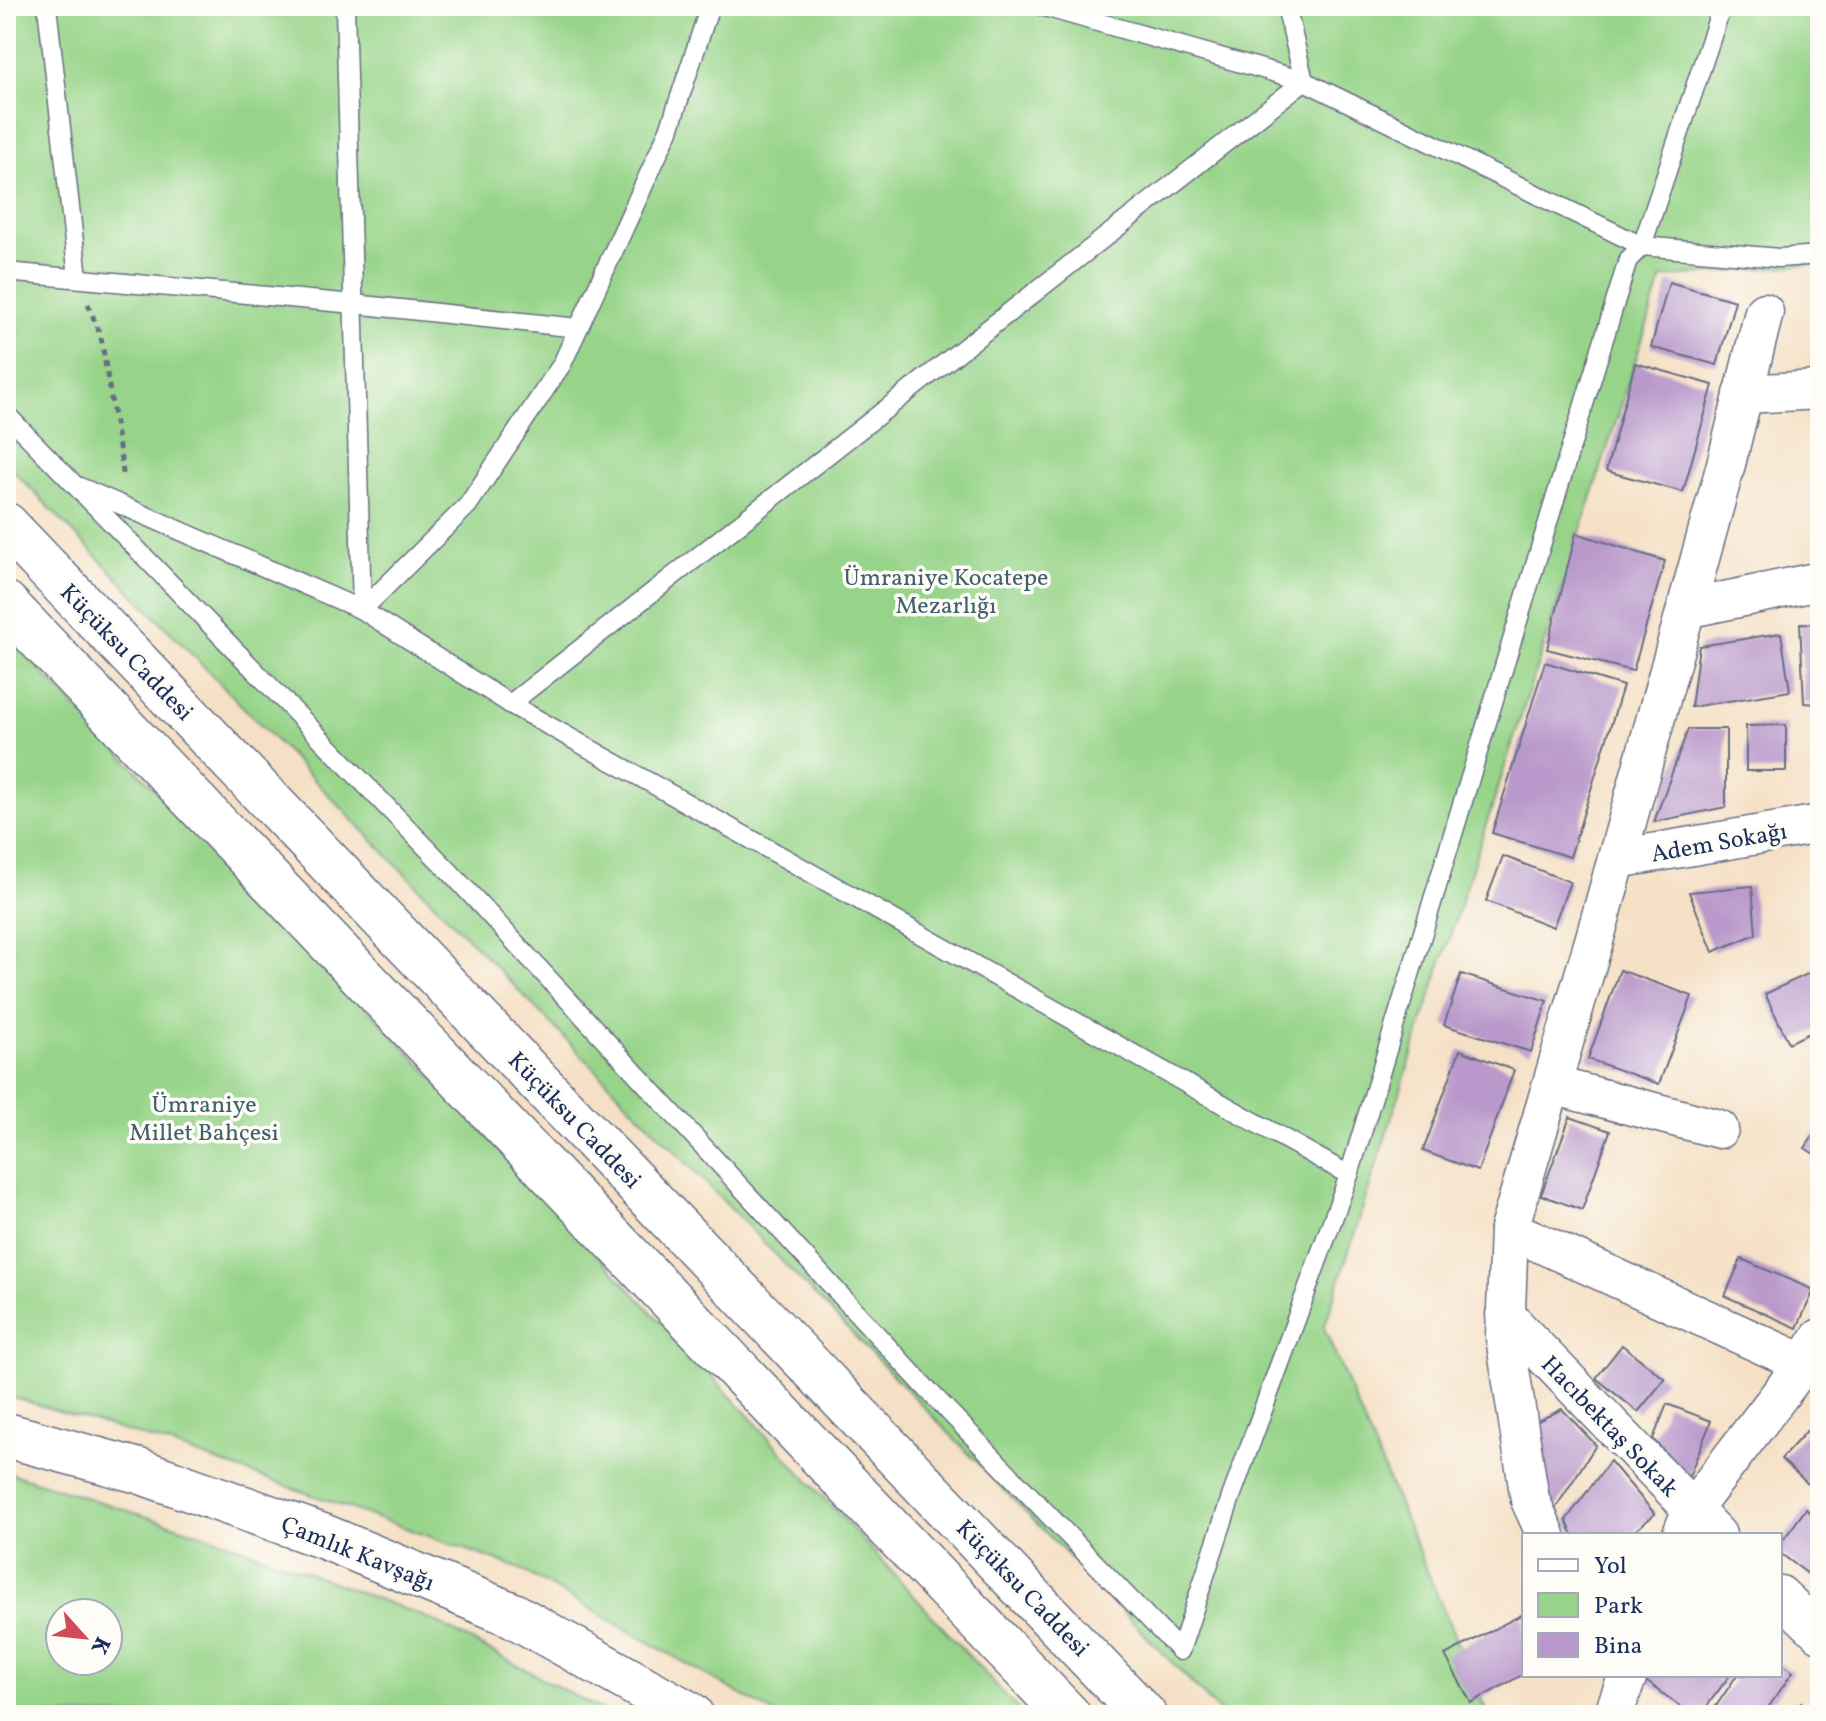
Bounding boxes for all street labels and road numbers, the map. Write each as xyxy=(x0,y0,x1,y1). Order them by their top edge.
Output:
street label: Küçüksu Caddesi xyxy=(51,577,200,730)
street label: Adem Sokağı xyxy=(1649,815,1790,873)
street label: Küçüksu Caddesi xyxy=(499,1045,648,1198)
street label: Hacıbektaş Sokak xyxy=(1532,1349,1685,1506)
street label: Çamlık Kavşağı xyxy=(275,1509,439,1601)
street label: Küçüksu Caddesi xyxy=(947,1513,1096,1666)

